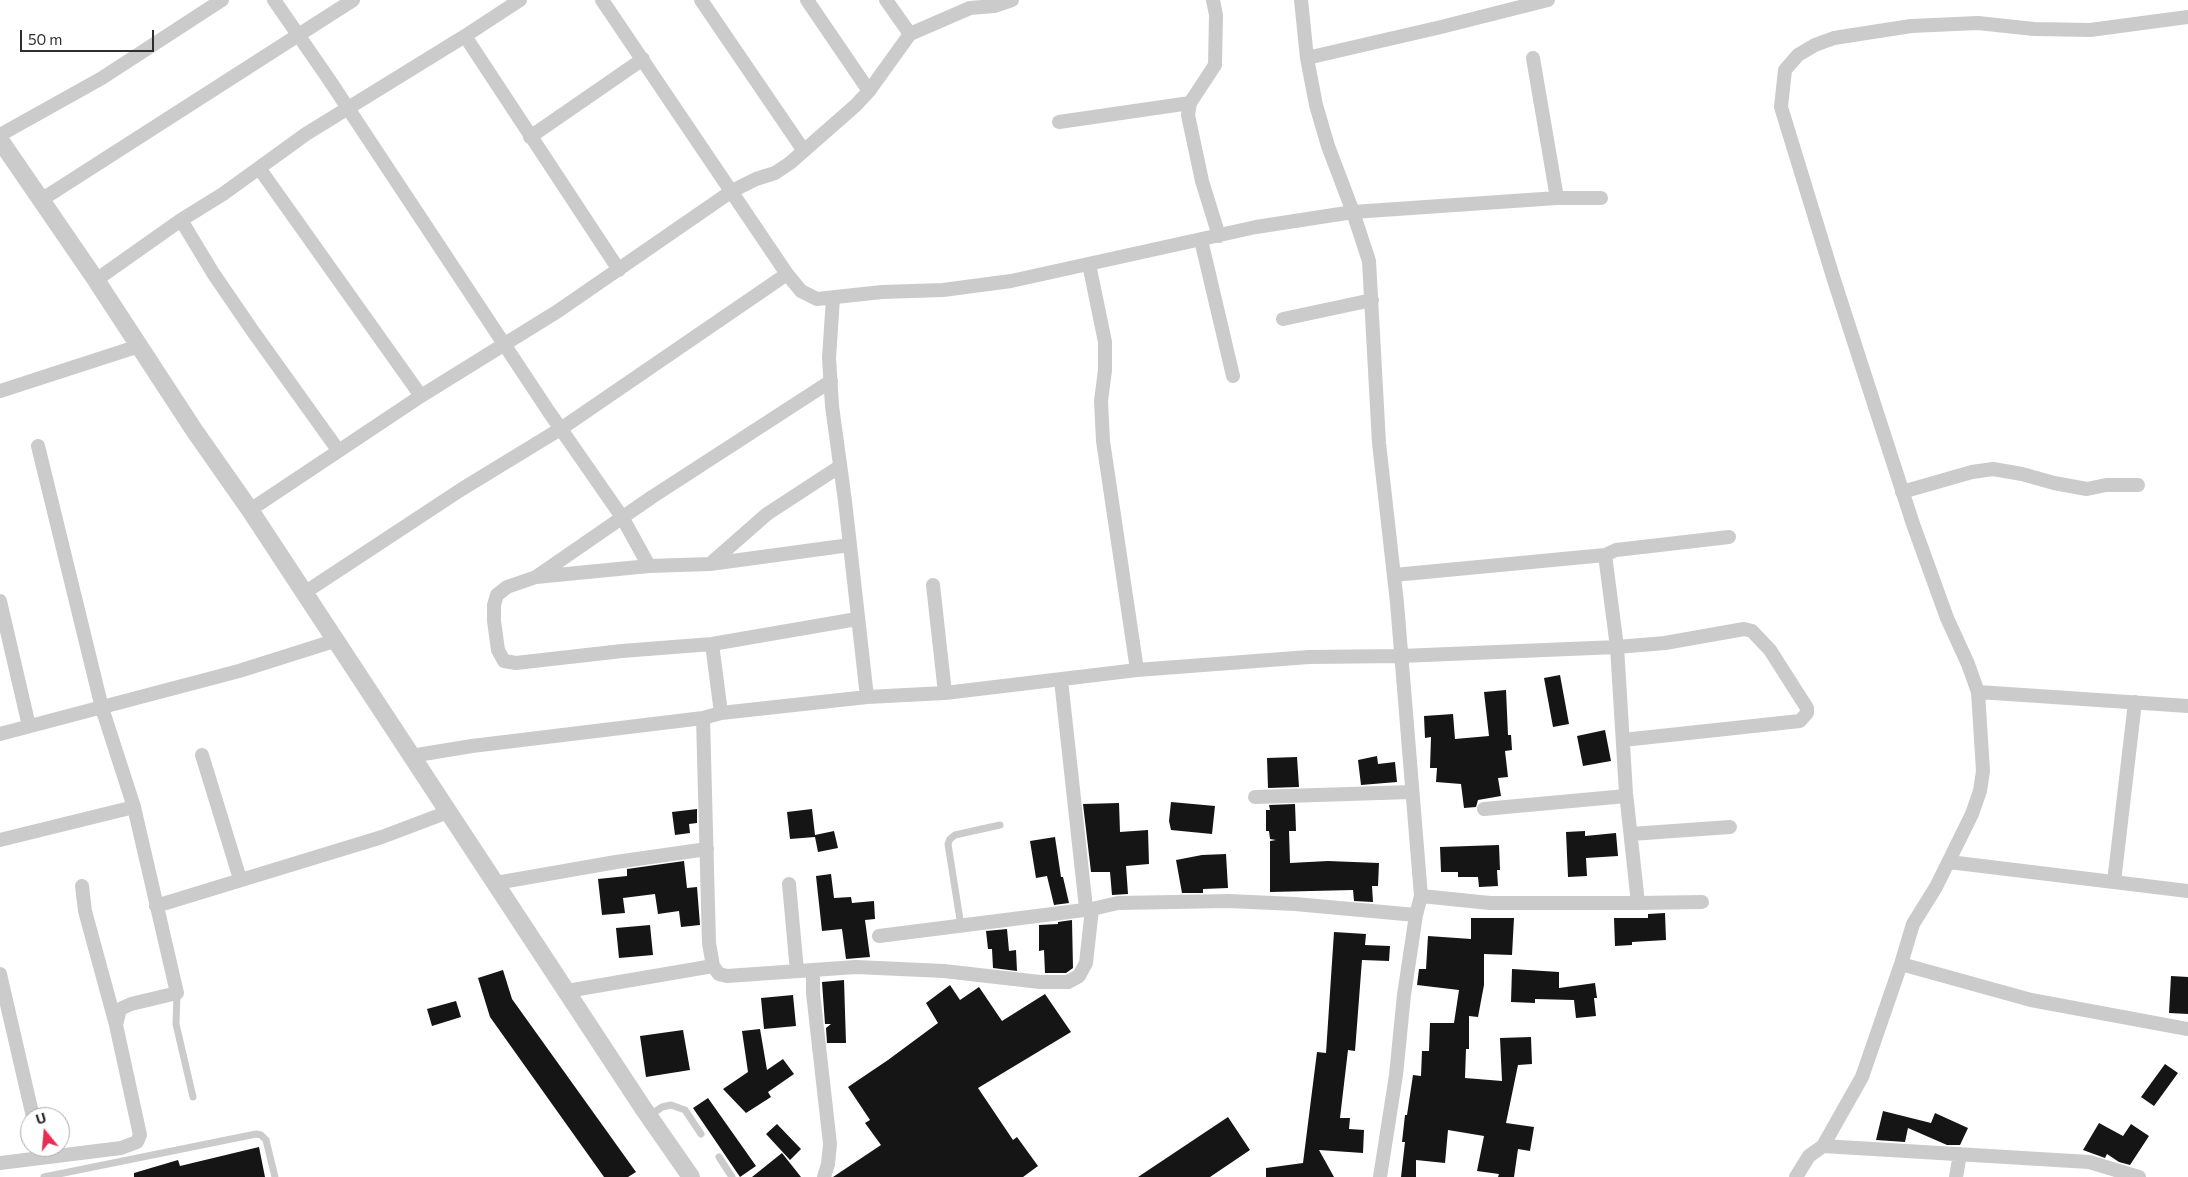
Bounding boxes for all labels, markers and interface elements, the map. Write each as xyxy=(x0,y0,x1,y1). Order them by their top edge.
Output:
scale bar xyxy=(22,20,156,52)
text: 50 m xyxy=(28,30,62,48)
north arrow xyxy=(20,1107,70,1157)
text: U xyxy=(33,1109,48,1128)

